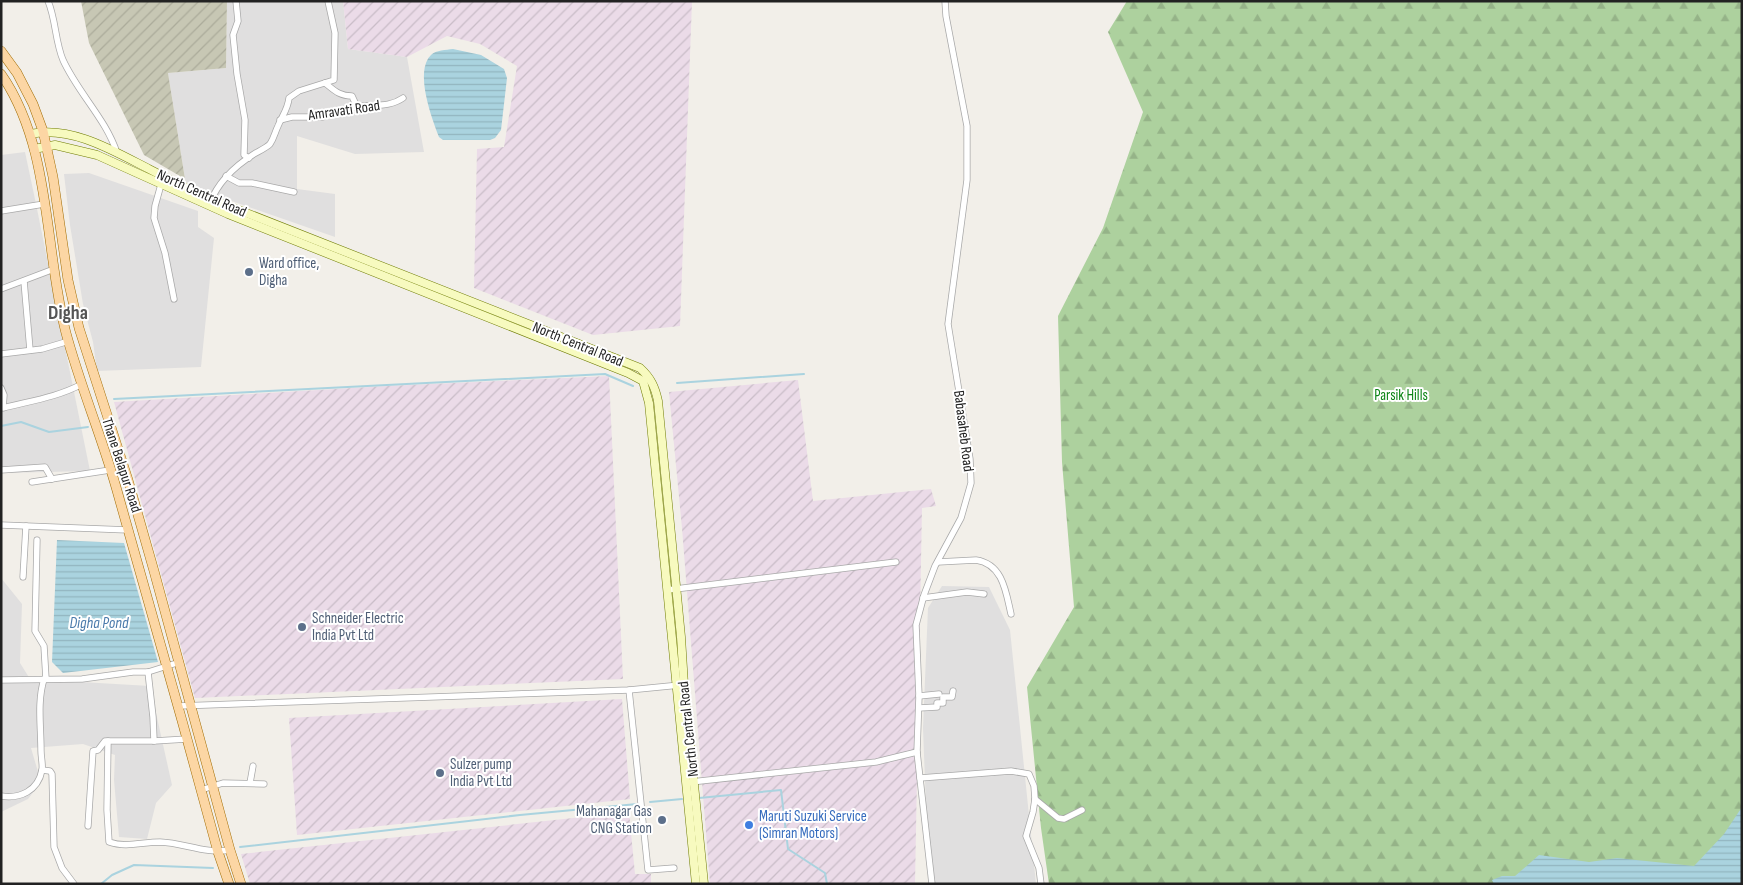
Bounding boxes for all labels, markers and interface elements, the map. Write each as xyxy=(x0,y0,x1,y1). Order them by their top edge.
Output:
street label: Amravati Road xyxy=(306,96,381,125)
street label: North Central Road xyxy=(154,165,250,222)
place label: Ward office, Digha xyxy=(259,254,319,290)
marker: Ward office, Digha xyxy=(243,266,255,278)
district label: Digha xyxy=(48,301,88,325)
street label: North Central Road xyxy=(530,318,626,371)
park label: Parsik Hills xyxy=(1374,386,1428,405)
street label: Babasaheb Road xyxy=(949,389,978,473)
street label: Thane Belapur Road xyxy=(97,415,146,515)
place label: Schneider Electric India Pvt Ltd xyxy=(312,609,404,645)
water label: Digha Pond xyxy=(69,614,129,633)
marker: Schneider Electric India Pvt Ltd xyxy=(296,621,308,633)
street label: North Central Road xyxy=(674,680,703,778)
place label: Sulzer pump India Pvt Ltd xyxy=(450,755,512,791)
marker: Sulzer pump India Pvt Ltd xyxy=(434,767,446,779)
place label: Mahanagar Gas CNG Station xyxy=(576,802,652,838)
place label: Maruti Suzuki Service (Simran Motors) xyxy=(759,807,867,843)
marker: Mahanagar Gas CNG Station xyxy=(656,814,668,826)
marker: Maruti Suzuki Service (Simran Motors) xyxy=(743,819,755,831)

